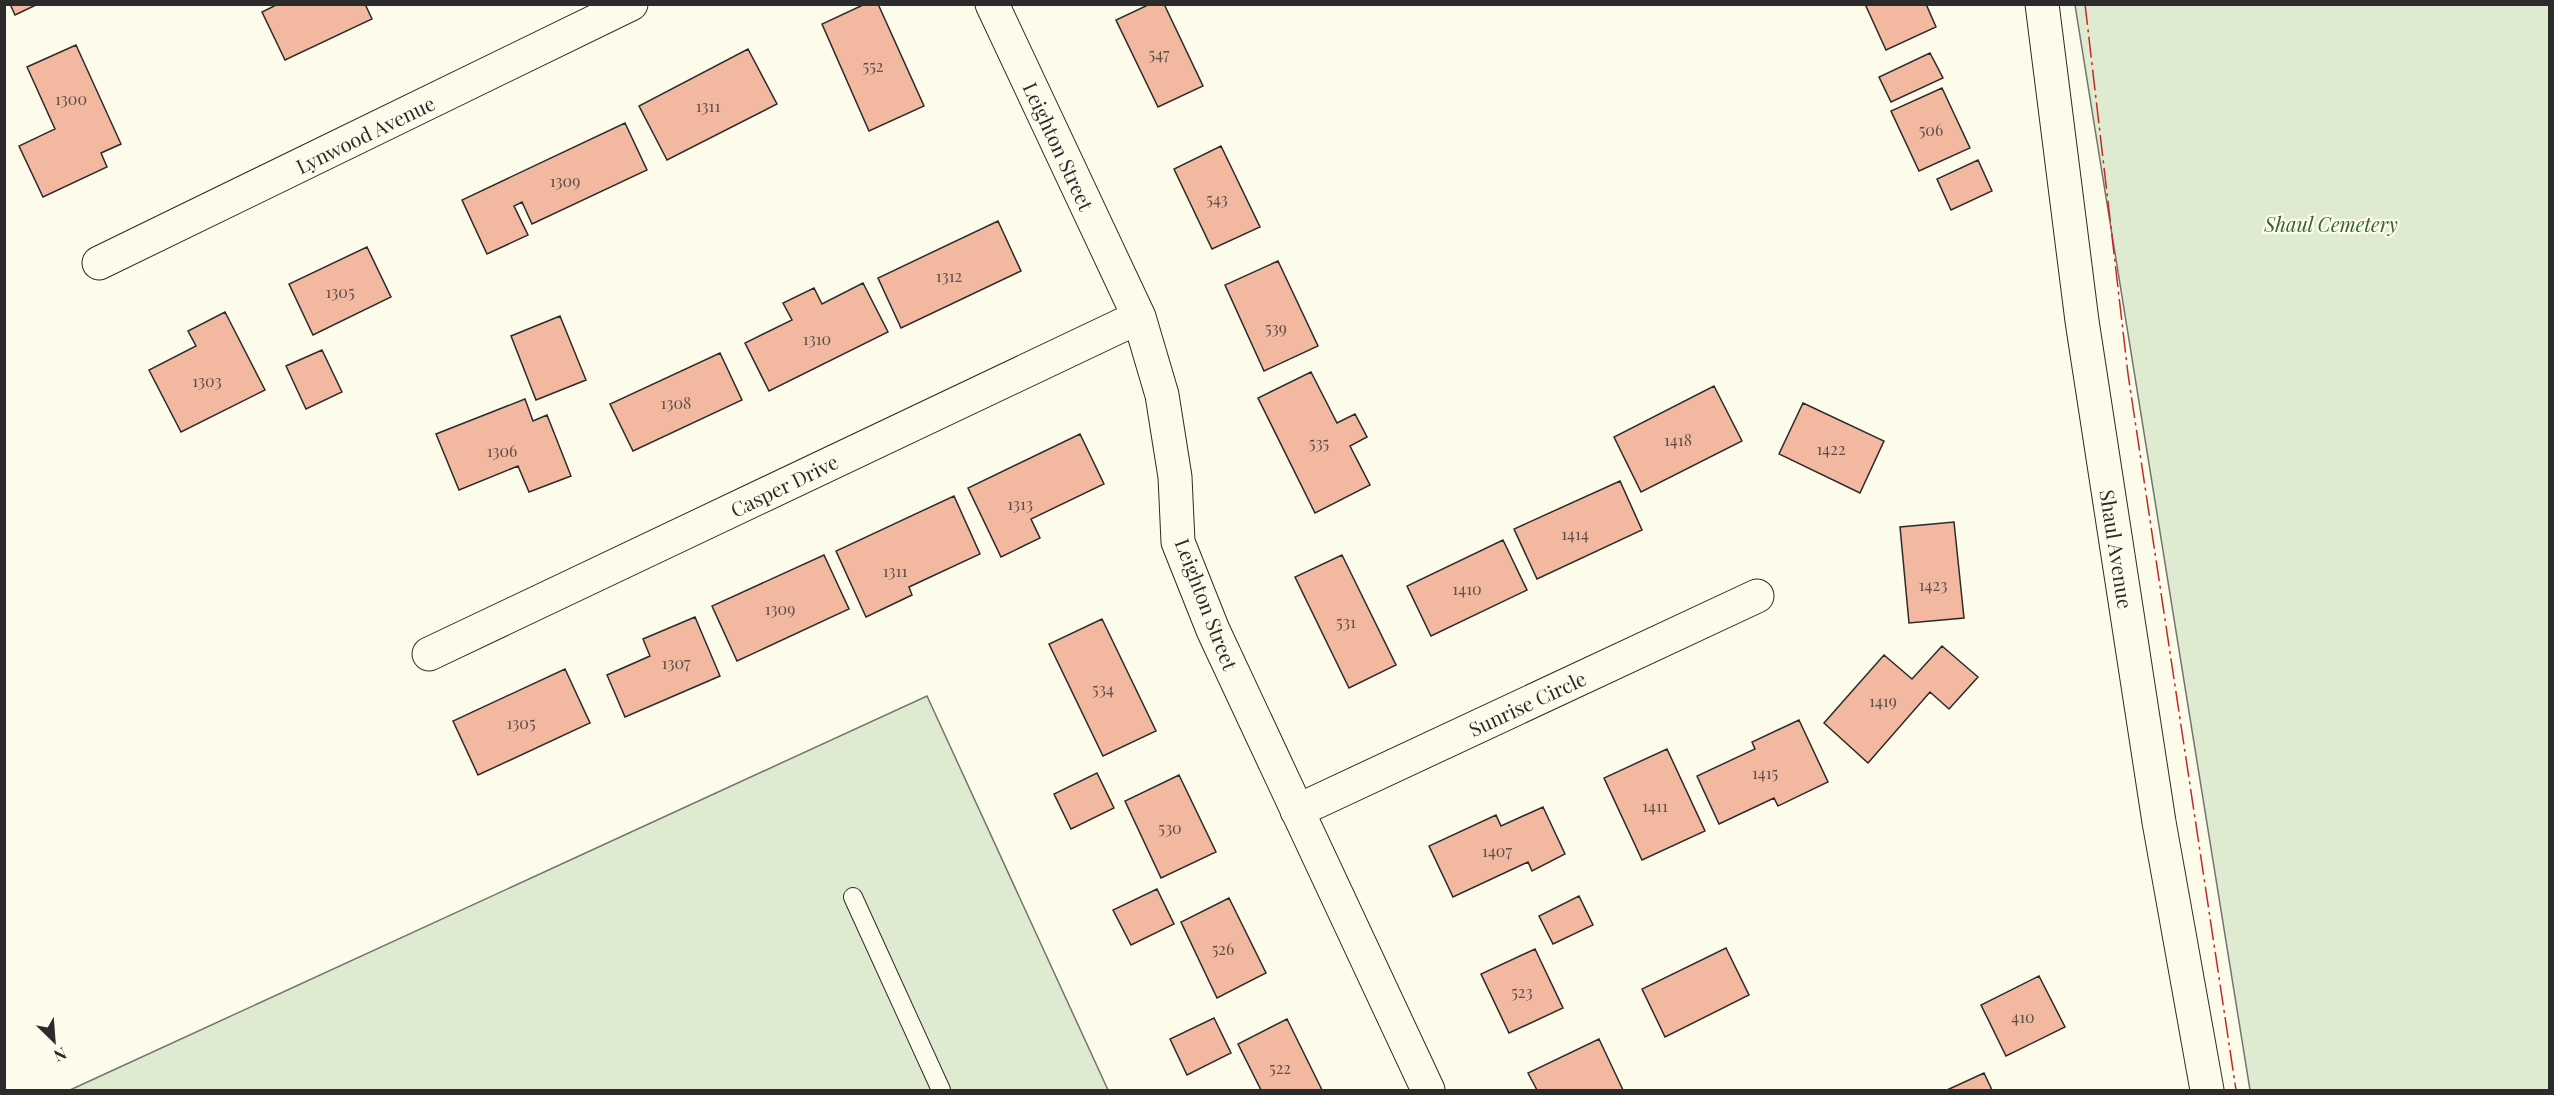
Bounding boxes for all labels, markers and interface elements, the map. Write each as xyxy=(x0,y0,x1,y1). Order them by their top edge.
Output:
house number: 547 xyxy=(1149,43,1170,64)
house number: 552 xyxy=(863,55,883,76)
street label: Leighton Street xyxy=(1017,77,1101,215)
house number: 1300 xyxy=(55,88,87,109)
street label: Lynwood Avenue xyxy=(291,89,439,179)
house number: 1311 xyxy=(696,95,720,116)
house number: 506 xyxy=(1919,119,1943,140)
house number: 1309 xyxy=(550,170,580,191)
house number: 543 xyxy=(1206,188,1228,209)
park label: Shaul Cemetery xyxy=(2263,210,2398,237)
house number: 1312 xyxy=(936,265,962,286)
house number: 1305 xyxy=(325,281,355,302)
house number: 539 xyxy=(1265,317,1287,338)
house number: 1310 xyxy=(803,328,831,349)
house number: 1303 xyxy=(192,370,222,391)
house number: 1308 xyxy=(661,392,691,413)
house number: 1418 xyxy=(1664,429,1692,450)
house number: 535 xyxy=(1309,432,1329,453)
house number: 1422 xyxy=(1816,438,1846,459)
house number: 1306 xyxy=(487,440,517,461)
street label: Casper Drive xyxy=(726,447,842,523)
street label: Shaul Avenue xyxy=(2094,488,2140,610)
house number: 1313 xyxy=(1007,493,1033,514)
house number: 1414 xyxy=(1561,523,1589,544)
street label: Leighton Street xyxy=(1170,534,1245,674)
house number: 1311 xyxy=(883,560,907,581)
house number: 1423 xyxy=(1919,574,1947,595)
house number: 1410 xyxy=(1452,578,1482,599)
house number: 1309 xyxy=(765,598,795,619)
house number: 531 xyxy=(1336,611,1356,632)
house number: 1307 xyxy=(662,652,691,673)
street label: Sunrise Circle xyxy=(1464,664,1590,742)
house number: 534 xyxy=(1092,678,1114,699)
house number: 1419 xyxy=(1869,690,1897,711)
house number: 1305 xyxy=(506,712,536,733)
house number: 1415 xyxy=(1752,762,1778,783)
house number: 1411 xyxy=(1642,795,1668,816)
house number: 530 xyxy=(1158,817,1182,838)
house number: 1407 xyxy=(1482,840,1512,861)
house number: 526 xyxy=(1212,938,1234,959)
house number: 523 xyxy=(1511,981,1533,1002)
house number: 410 xyxy=(2011,1006,2035,1027)
north arrow xyxy=(24,1011,84,1071)
text: N xyxy=(50,1043,70,1067)
house number: 522 xyxy=(1269,1057,1291,1078)

